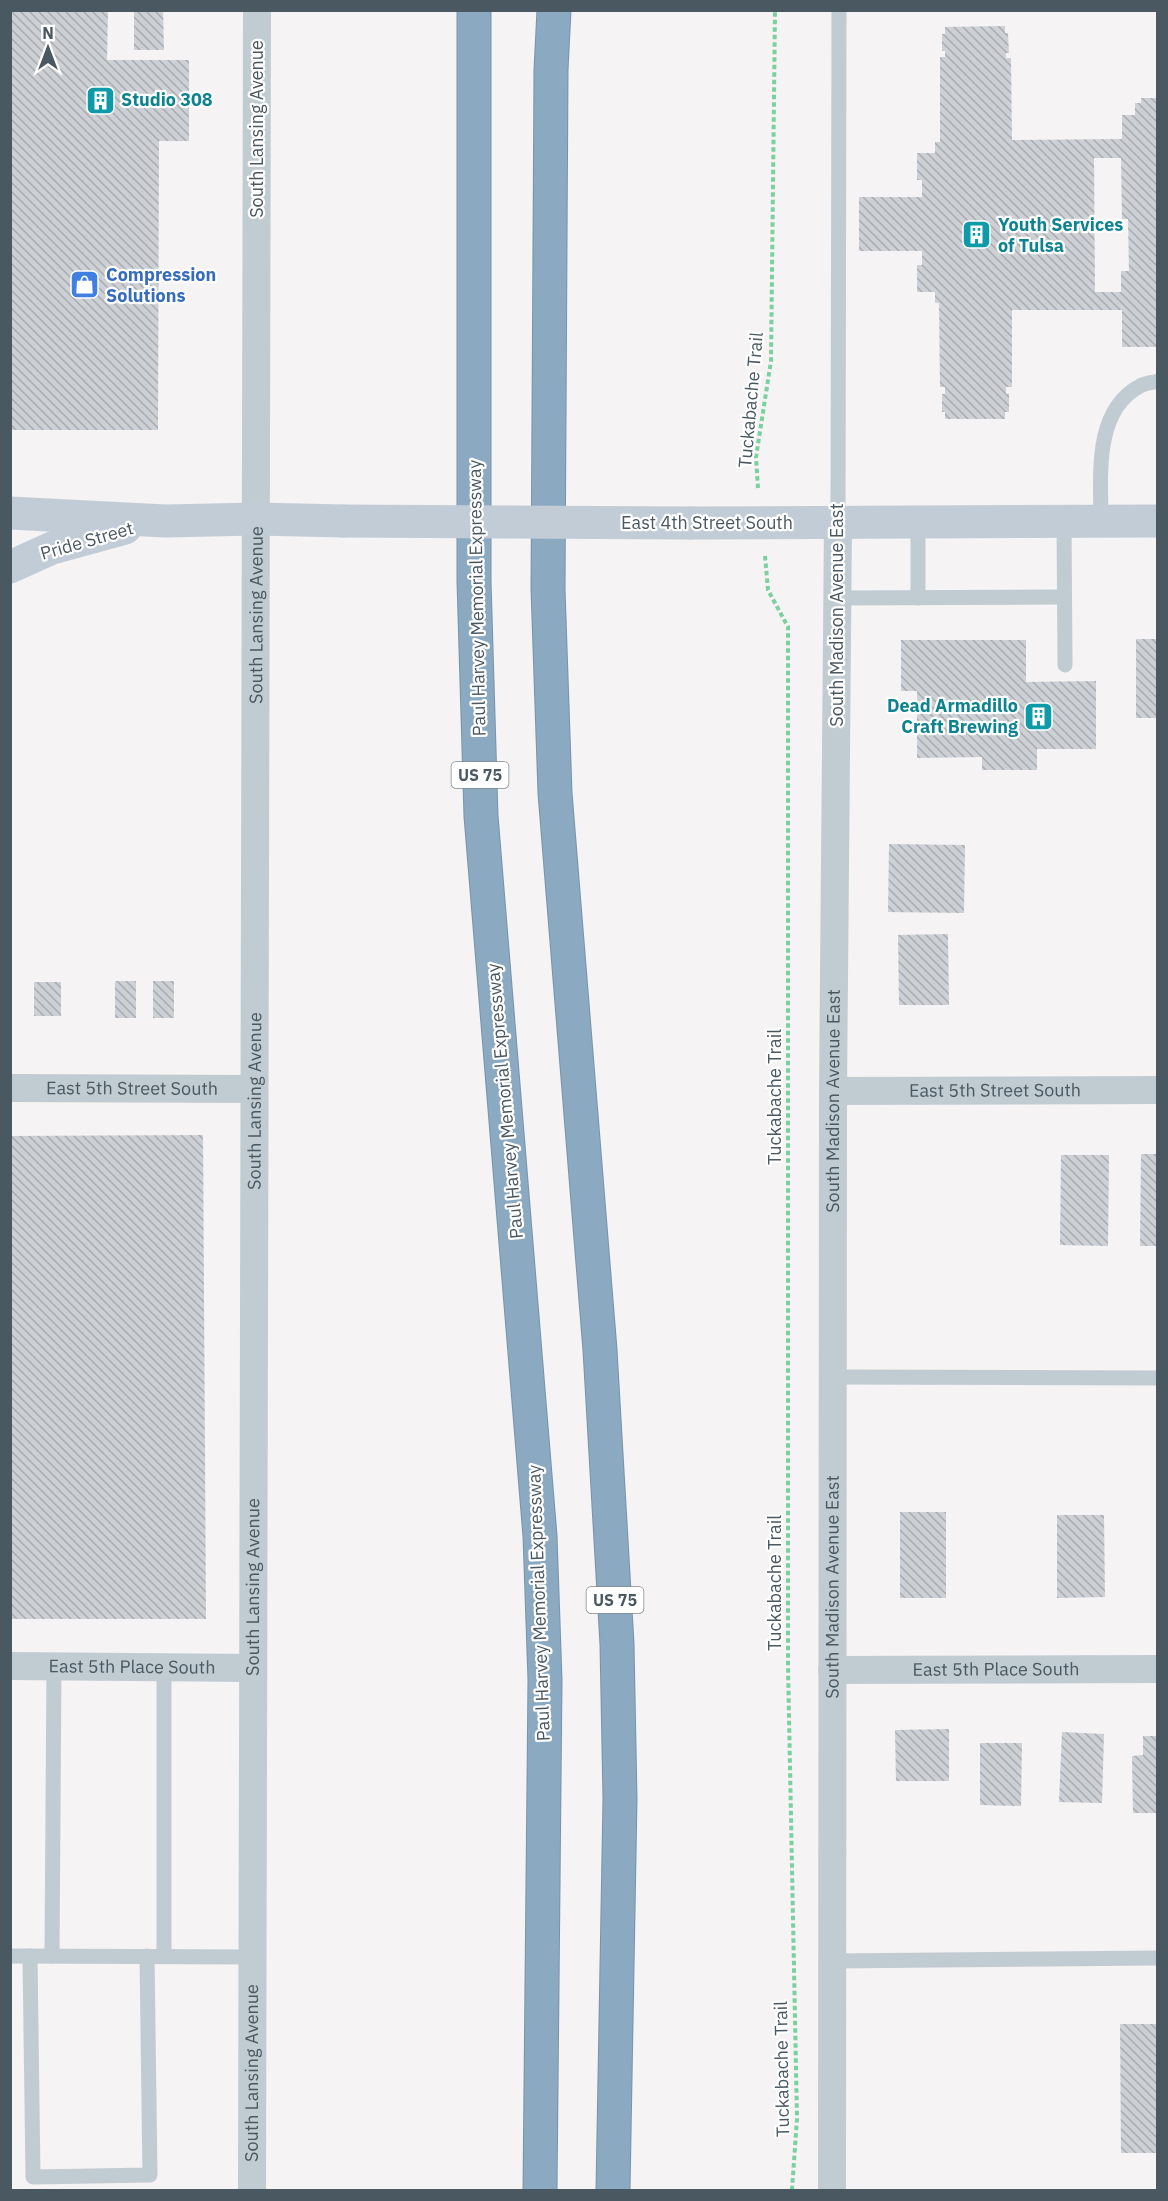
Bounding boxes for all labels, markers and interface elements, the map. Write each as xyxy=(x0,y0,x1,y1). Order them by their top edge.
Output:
north arrow xyxy=(18,18,78,78)
text: N xyxy=(42,23,54,43)
street label: South Lansing Avenue xyxy=(245,40,268,218)
building icon: Studio 308 xyxy=(84,84,116,116)
place label: Studio 308 xyxy=(121,88,213,111)
place label: Youth Services of Tulsa xyxy=(998,213,1123,257)
building icon: Youth Services of Tulsa xyxy=(961,219,993,251)
place label: Compression Solutions xyxy=(106,263,216,307)
shop icon: Compression Solutions xyxy=(69,269,101,301)
street label: Tuckabache Trail xyxy=(733,331,768,469)
street label: Paul Harvey Memorial Expressway xyxy=(463,460,490,736)
street label: South Madison Avenue East xyxy=(825,503,848,727)
street label: East 4th Street South xyxy=(621,511,793,534)
street label: Pride Street xyxy=(38,516,136,565)
street label: South Lansing Avenue xyxy=(244,526,268,704)
place label: Dead Armadillo Craft Brewing xyxy=(887,694,1018,738)
building icon: Dead Armadillo Craft Brewing xyxy=(1023,700,1055,732)
road number: US 75 xyxy=(452,762,508,788)
street label: Paul Harvey Memorial Expressway xyxy=(481,962,528,1240)
street label: South Madison Avenue East xyxy=(821,989,845,1213)
street label: South Lansing Avenue xyxy=(243,1012,266,1190)
street label: Tuckabache Trail xyxy=(763,1029,786,1165)
street label: East 5th Street South xyxy=(46,1076,218,1100)
street label: East 5th Street South xyxy=(909,1078,1081,1102)
street label: Paul Harvey Memorial Expressway xyxy=(522,1464,555,1742)
street label: South Madison Avenue East xyxy=(820,1475,844,1699)
street label: South Lansing Avenue xyxy=(241,1498,264,1676)
street label: Tuckabache Trail xyxy=(763,1515,786,1651)
road number: US 75 xyxy=(586,1587,644,1613)
street label: East 5th Place South xyxy=(48,1654,216,1679)
street label: East 5th Place South xyxy=(913,1657,1079,1681)
street label: South Lansing Avenue xyxy=(240,1984,263,2162)
street label: Tuckabache Trail xyxy=(769,2001,794,2137)

